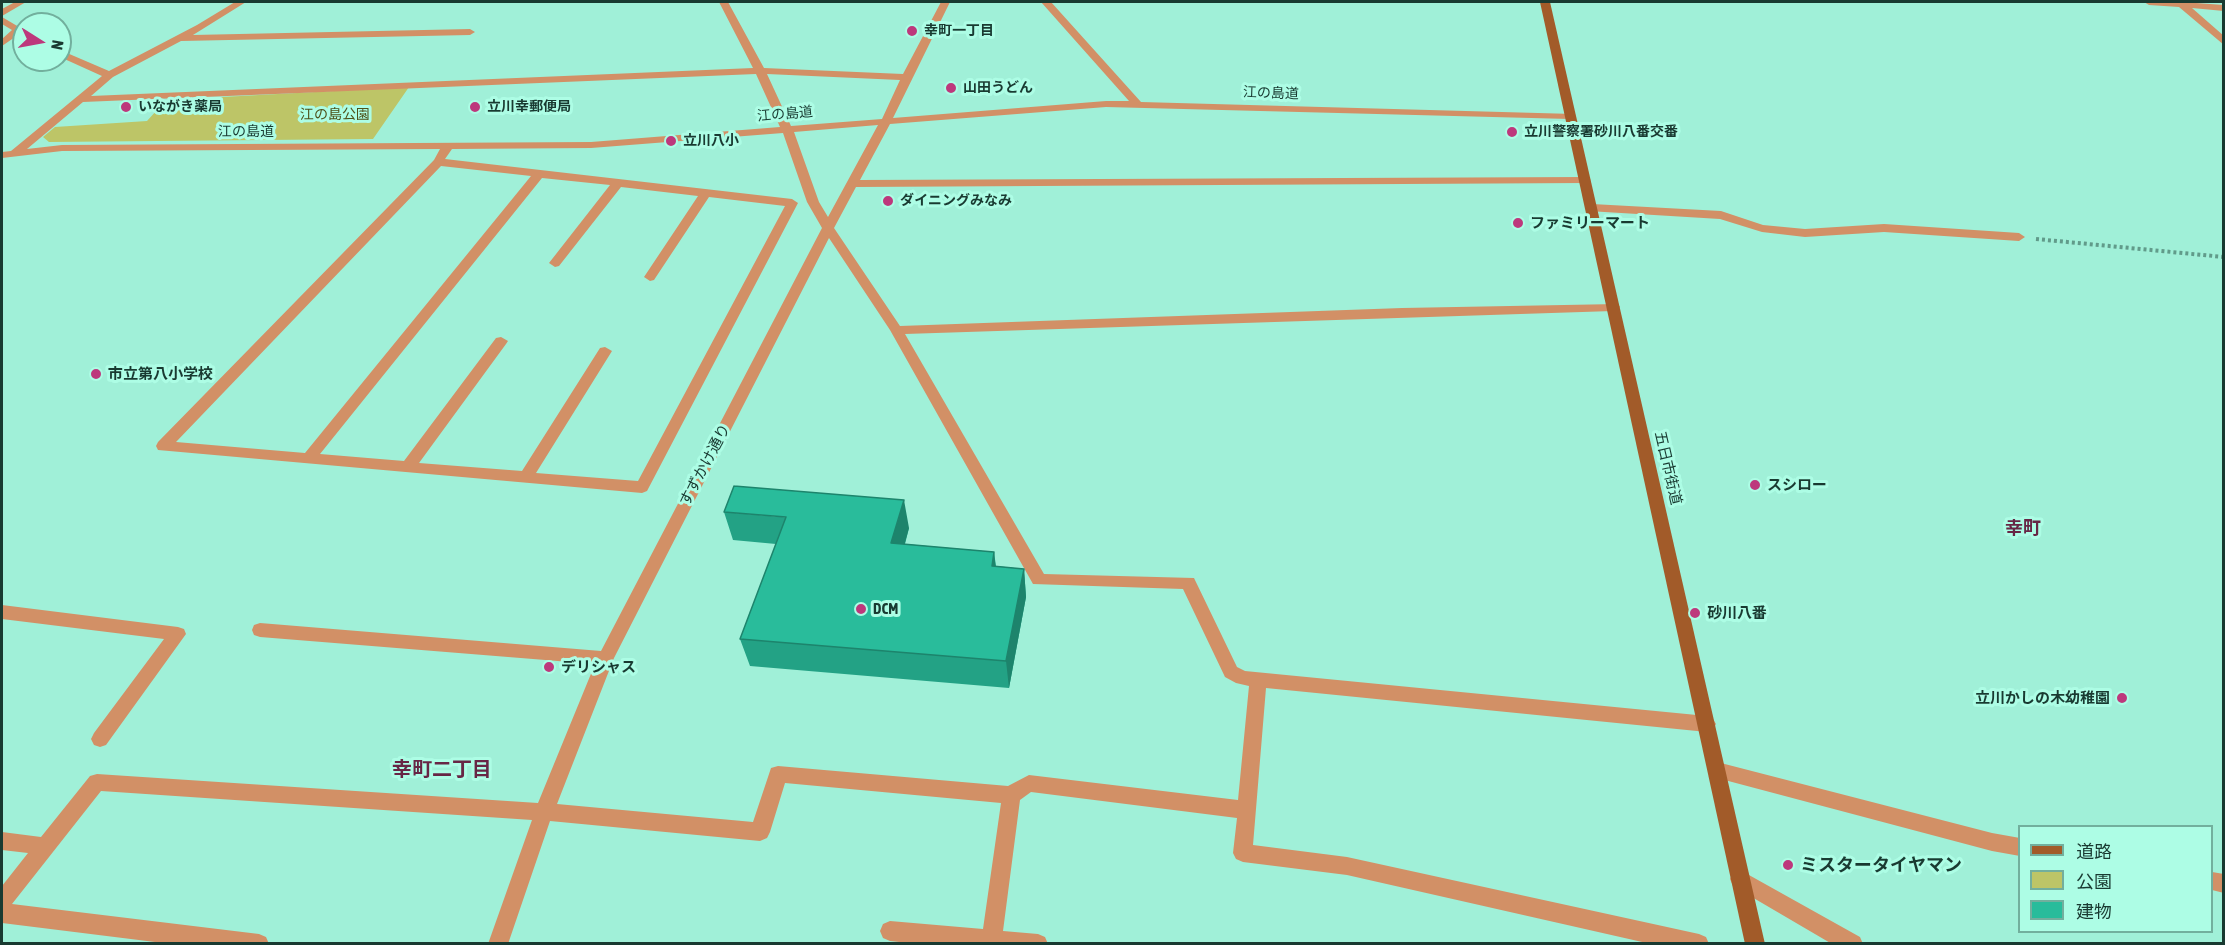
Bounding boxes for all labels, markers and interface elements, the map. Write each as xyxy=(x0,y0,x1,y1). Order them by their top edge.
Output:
north arrow xyxy=(12,12,72,72)
place label: 幸町一丁目 xyxy=(924,23,994,39)
marker: 幸町一丁目 xyxy=(905,24,919,38)
text: N xyxy=(48,39,67,51)
place label: 山田うどん xyxy=(963,80,1033,96)
marker: 山田うどん xyxy=(944,81,958,95)
street label: 江の島道 xyxy=(1243,84,1299,102)
place label: いながき薬局 xyxy=(138,99,222,115)
place label: 立川幸郵便局 xyxy=(487,99,571,115)
marker: いながき薬局 xyxy=(119,100,133,114)
marker: 立川幸郵便局 xyxy=(468,100,482,114)
street label: 江の島道 xyxy=(756,103,814,125)
park label: 江の島公園 xyxy=(300,107,370,123)
street label: 江の島道 xyxy=(218,124,274,140)
place label: 立川警察署砂川八番交番 xyxy=(1524,124,1678,140)
marker: 立川警察署砂川八番交番 xyxy=(1505,125,1519,139)
place label: 立川八小 xyxy=(683,133,739,149)
marker: 立川八小 xyxy=(664,134,678,148)
place label: ダイニングみなみ xyxy=(900,193,1012,209)
marker: ダイニングみなみ xyxy=(881,194,895,208)
place label: ファミリーマート xyxy=(1530,214,1650,232)
marker: ファミリーマート xyxy=(1511,216,1525,230)
place label: 市立第八小学校 xyxy=(108,365,213,383)
marker: 市立第八小学校 xyxy=(89,367,103,381)
street label: すずかけ通り xyxy=(676,421,734,509)
street label: 五日市街道 xyxy=(1651,429,1685,507)
place label: スシロー xyxy=(1767,476,1827,494)
marker: スシロー xyxy=(1748,478,1762,492)
district label: 幸町 xyxy=(2005,517,2041,539)
place label: DCM xyxy=(873,600,898,618)
marker: DCM xyxy=(854,602,868,616)
place label: 砂川八番 xyxy=(1707,604,1767,622)
marker: 砂川八番 xyxy=(1688,606,1702,620)
place label: デリシャス xyxy=(561,658,636,676)
marker: デリシャス xyxy=(542,660,556,674)
place label: 立川かしの木幼稚園 xyxy=(1975,689,2110,707)
marker: 立川かしの木幼稚園 xyxy=(2115,691,2129,705)
district label: 幸町二丁目 xyxy=(392,758,492,782)
legend xyxy=(2018,825,2213,933)
text: 道路 xyxy=(2076,841,2112,862)
place label: ミスタータイヤマン xyxy=(1800,854,1962,876)
marker: ミスタータイヤマン xyxy=(1781,858,1795,872)
text: 公園 xyxy=(2076,871,2112,892)
text: 建物 xyxy=(2076,901,2112,922)

